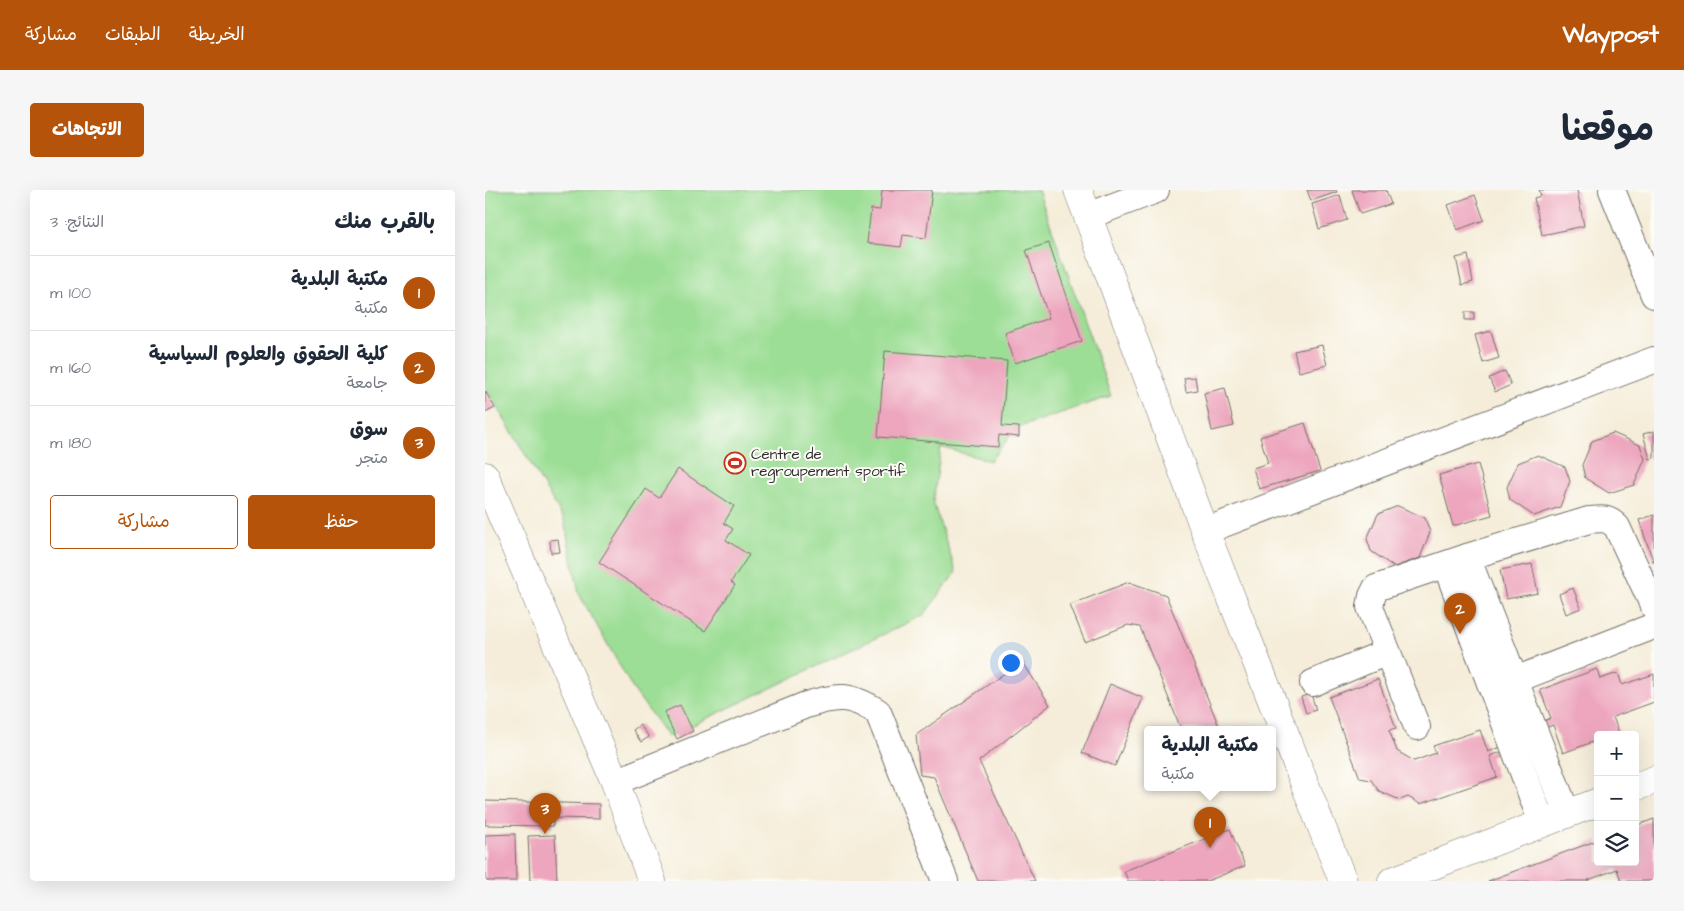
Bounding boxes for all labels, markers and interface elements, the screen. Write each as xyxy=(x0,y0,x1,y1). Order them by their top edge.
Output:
text: Waypost xyxy=(1562,18,1659,52)
text: مشاركة xyxy=(25,22,77,47)
text: الطبقات xyxy=(105,22,161,47)
text: الخريطة xyxy=(189,22,245,47)
button: الاتجاهات xyxy=(30,103,144,157)
text: موقعنا xyxy=(1561,105,1654,154)
text: بالقرب منك xyxy=(334,207,435,236)
text: النتائج: 3 xyxy=(50,211,104,233)
text: مكتبة البلدية xyxy=(291,266,388,293)
text: 100 m xyxy=(50,282,91,304)
text: 1 xyxy=(418,282,420,304)
text: مكتبة xyxy=(355,297,388,319)
text: كلية الحقوق والعلوم السياسية xyxy=(149,341,388,368)
text: 160 m xyxy=(50,357,91,379)
text: 2 xyxy=(414,357,424,379)
text: جامعة xyxy=(346,372,388,394)
text: سوق xyxy=(350,416,388,443)
text: 180 m xyxy=(50,432,91,454)
text: 3 xyxy=(415,432,423,454)
place label: Centre de regroupement sportif xyxy=(751,444,905,483)
text: متجر xyxy=(357,447,388,469)
sports icon: Centre de regroupement sportif xyxy=(723,451,747,475)
button: مشاركة xyxy=(50,495,238,549)
button: حفظ xyxy=(248,495,435,549)
pin: 2 xyxy=(1444,593,1476,634)
your location xyxy=(998,650,1024,676)
popup xyxy=(1144,726,1276,791)
map controls xyxy=(1594,731,1639,866)
button: + xyxy=(1594,731,1639,776)
text: مكتبة البلدية xyxy=(1161,732,1259,759)
text: مكتبة xyxy=(1161,763,1195,785)
button: − xyxy=(1594,776,1639,821)
pin: 3 xyxy=(529,793,561,834)
pin: 1 xyxy=(1194,807,1226,848)
button: layers xyxy=(1594,821,1639,866)

